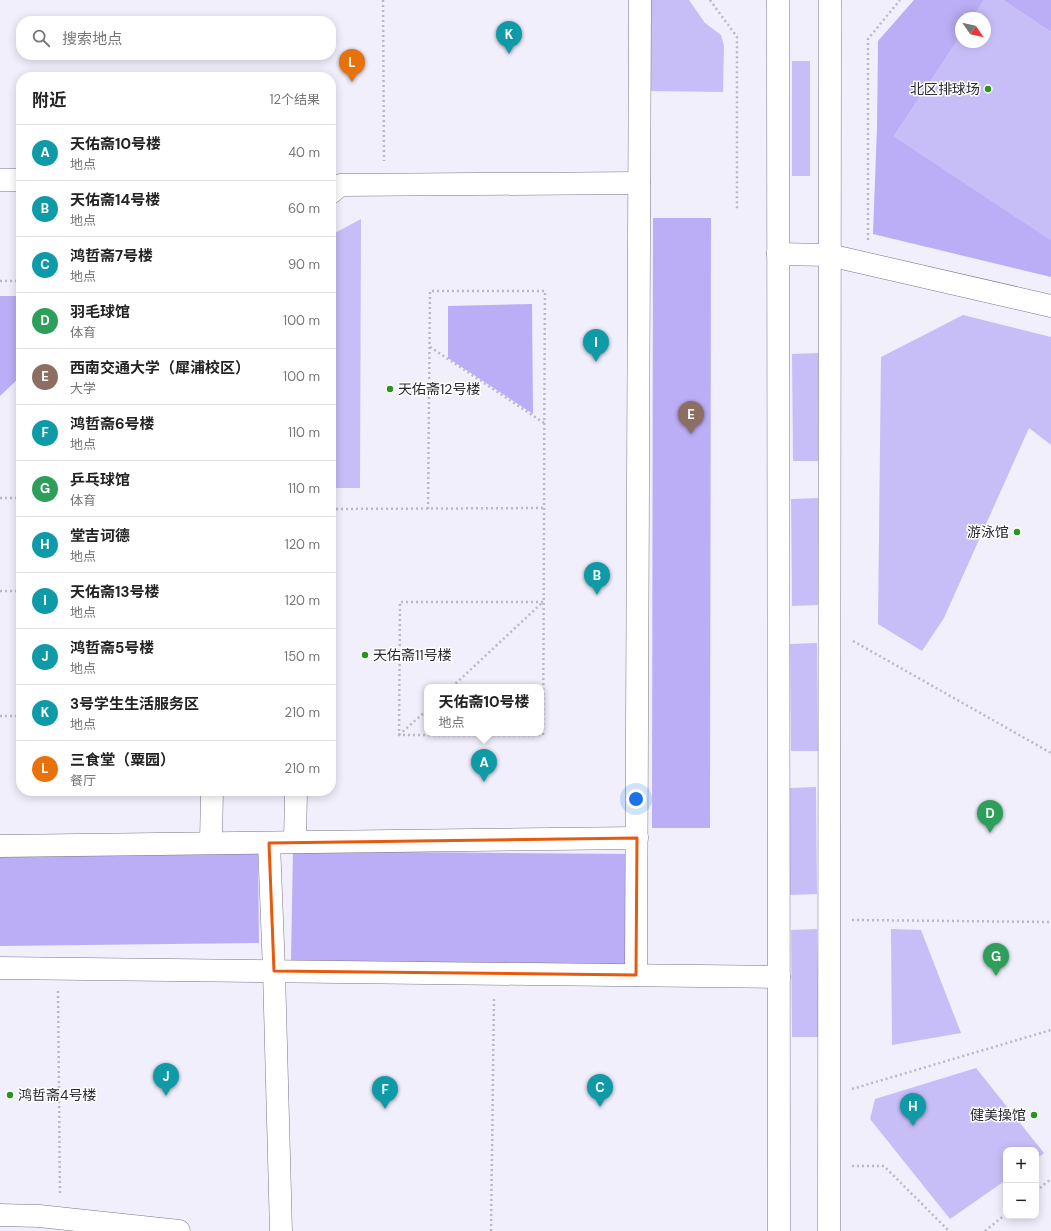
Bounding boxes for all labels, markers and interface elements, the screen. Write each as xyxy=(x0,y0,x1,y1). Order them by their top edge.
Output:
north arrow xyxy=(955,12,991,48)
search box xyxy=(16,16,336,60)
pin: K xyxy=(496,21,522,54)
icon: search xyxy=(30,27,52,49)
text: 搜索地点 xyxy=(62,29,122,49)
pin: L xyxy=(339,49,365,82)
place label: 北区排球场 xyxy=(910,80,980,98)
marker: 北区排球场 xyxy=(983,84,993,94)
text: 附近 xyxy=(32,89,66,111)
text: 12个结果 xyxy=(269,91,320,108)
text: 天佑斋10号楼 xyxy=(70,134,161,154)
text: A xyxy=(40,144,50,161)
text: 40 m xyxy=(288,144,320,161)
text: 地点 xyxy=(70,156,96,173)
text: 天佑斋14号楼 xyxy=(70,190,160,210)
text: B xyxy=(41,200,49,217)
text: 60 m xyxy=(288,200,320,217)
text: 地点 xyxy=(70,212,96,229)
text: 鸿哲斋7号楼 xyxy=(70,246,153,266)
text: C xyxy=(40,256,50,273)
text: 90 m xyxy=(288,256,320,273)
text: 地点 xyxy=(70,268,96,285)
text: 羽毛球馆 xyxy=(70,302,130,322)
text: D xyxy=(40,312,50,329)
text: 100 m xyxy=(283,312,320,329)
text: 体育 xyxy=(70,324,96,341)
pin: I xyxy=(583,329,609,362)
text: 西南交通大学（犀浦校区） xyxy=(70,358,250,378)
text: E xyxy=(41,368,49,385)
text: 100 m xyxy=(283,368,320,385)
text: 大学 xyxy=(70,380,96,397)
place label: 天佑斋12号楼 xyxy=(398,380,480,398)
marker: 天佑斋12号楼 xyxy=(385,384,395,394)
pin: E xyxy=(678,401,704,434)
text: 鸿哲斋6号楼 xyxy=(70,414,155,434)
text: F xyxy=(41,424,49,441)
text: 110 m xyxy=(288,424,320,441)
text: 地点 xyxy=(70,436,96,453)
text: 乒乓球馆 xyxy=(70,470,130,490)
text: G xyxy=(40,480,50,497)
text: 110 m xyxy=(288,480,320,497)
text: 体育 xyxy=(70,492,96,509)
place label: 游泳馆 xyxy=(967,523,1009,541)
text: 堂吉诃德 xyxy=(70,526,130,546)
marker: 游泳馆 xyxy=(1012,527,1022,537)
text: H xyxy=(40,536,50,553)
text: 120 m xyxy=(285,536,320,553)
text: 地点 xyxy=(70,548,96,565)
pin: B xyxy=(584,562,610,595)
text: 天佑斋13号楼 xyxy=(70,582,160,602)
text: I xyxy=(43,592,47,609)
text: 120 m xyxy=(285,592,320,609)
text: 地点 xyxy=(70,604,96,621)
text: 鸿哲斋5号楼 xyxy=(70,638,154,658)
place label: 天佑斋11号楼 xyxy=(373,646,452,664)
text: J xyxy=(41,648,49,665)
text: 150 m xyxy=(284,648,320,665)
marker: 天佑斋11号楼 xyxy=(360,650,370,660)
text: 地点 xyxy=(70,660,96,677)
popup xyxy=(424,684,544,736)
text: 天佑斋10号楼 xyxy=(438,692,530,712)
text: 3号学生生活服务区 xyxy=(70,694,199,714)
text: K xyxy=(41,704,49,721)
text: 210 m xyxy=(285,704,320,721)
text: 地点 xyxy=(438,714,465,731)
text: 地点 xyxy=(70,716,96,733)
pin: A xyxy=(471,749,497,782)
text: 三食堂（粟园） xyxy=(70,750,175,770)
text: L xyxy=(41,760,49,777)
text: 210 m xyxy=(285,760,320,777)
text: 餐厅 xyxy=(70,772,96,789)
your location xyxy=(626,789,646,809)
pin: D xyxy=(977,800,1003,833)
pin: G xyxy=(983,943,1009,976)
pin: J xyxy=(153,1063,179,1096)
pin: C xyxy=(587,1074,613,1107)
pin: F xyxy=(372,1076,398,1109)
place label: 鸿哲斋4号楼 xyxy=(18,1086,97,1104)
marker: 鸿哲斋4号楼 xyxy=(5,1090,15,1100)
pin: H xyxy=(900,1093,926,1126)
place label: 健美操馆 xyxy=(970,1106,1026,1124)
marker: 健美操馆 xyxy=(1029,1110,1039,1120)
map controls xyxy=(1003,1147,1039,1219)
button: + xyxy=(1003,1147,1039,1183)
button: − xyxy=(1003,1183,1039,1219)

